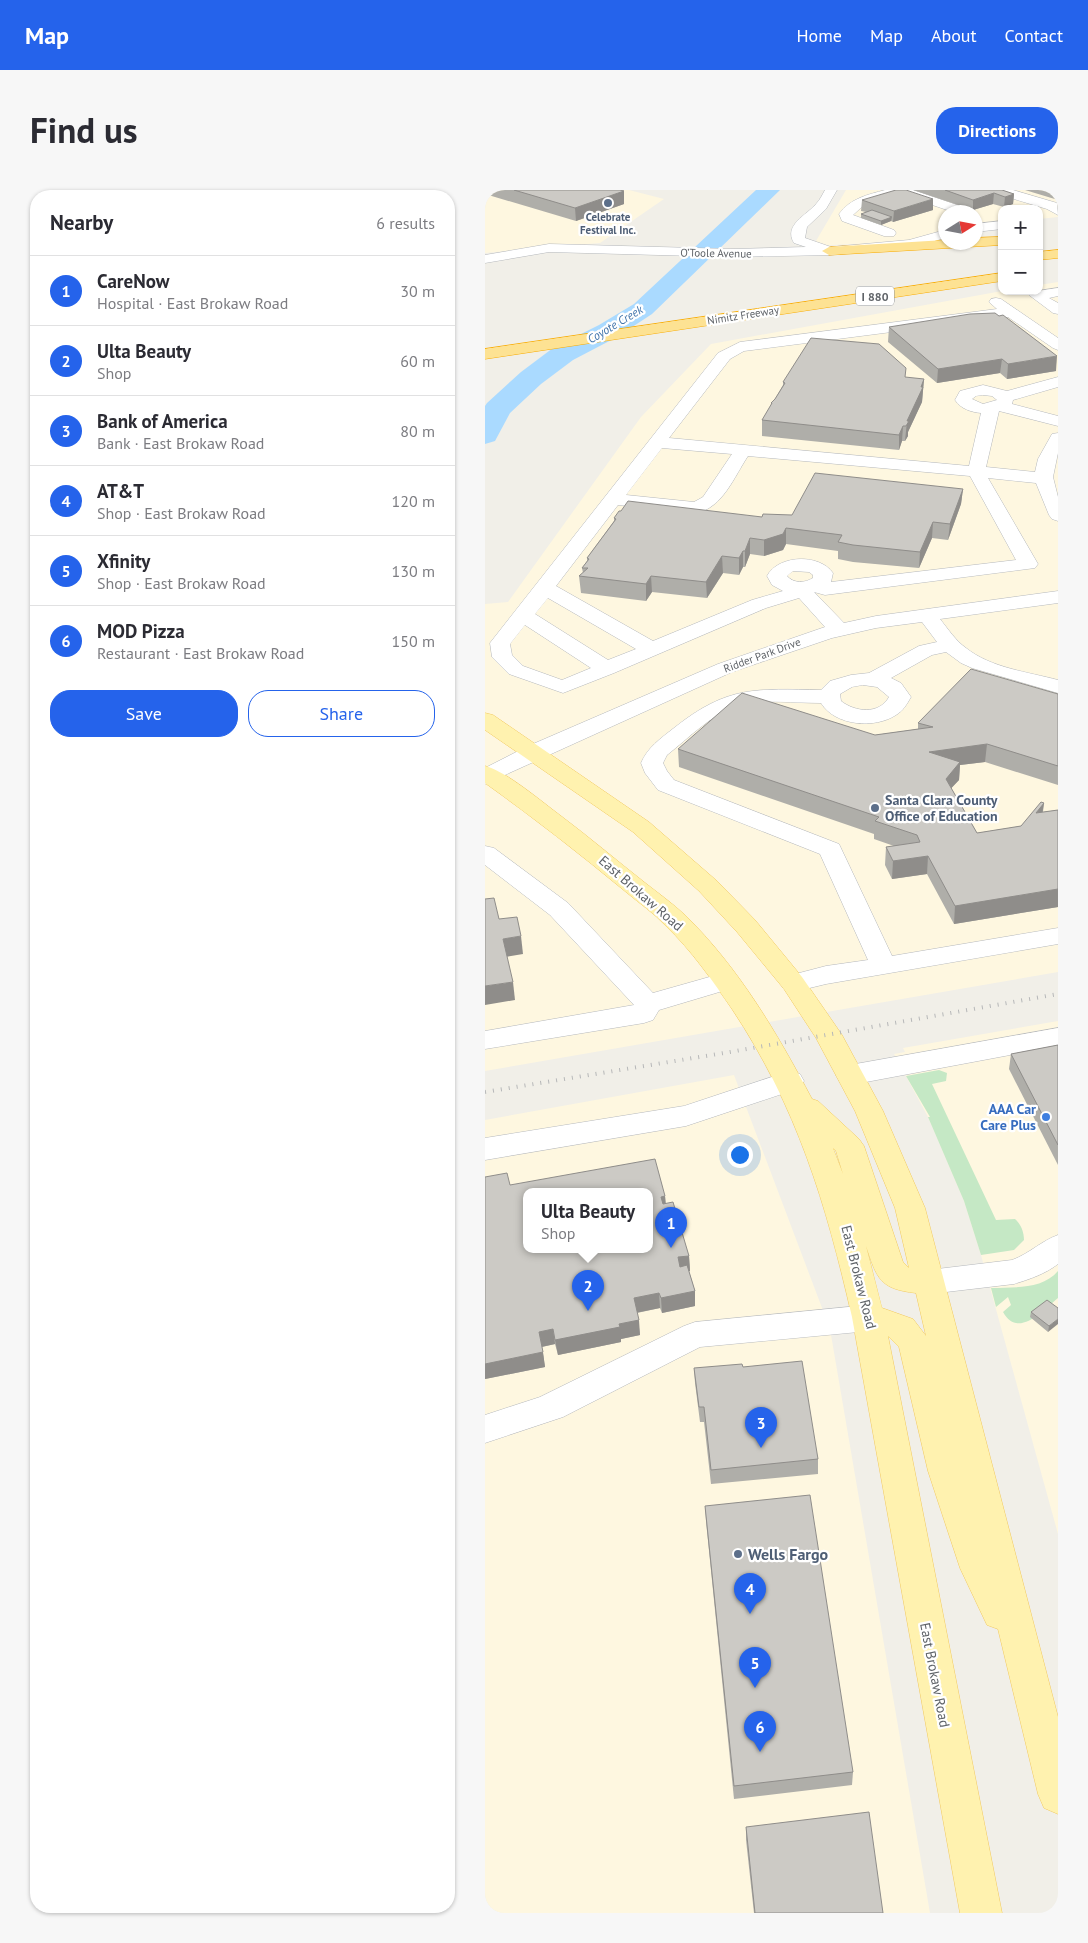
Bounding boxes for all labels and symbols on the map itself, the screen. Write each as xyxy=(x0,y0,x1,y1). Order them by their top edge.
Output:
marker: Celebrate Festival Inc. xyxy=(602,197,614,209)
north arrow xyxy=(938,205,983,250)
place label: Celebrate Festival Inc. xyxy=(580,210,636,237)
street label: O’Toole Avenue xyxy=(680,245,752,261)
road number: I 880 xyxy=(856,286,894,305)
water label: Coyote Creek xyxy=(585,301,646,346)
street label: Nimitz Freeway xyxy=(706,302,781,328)
street label: Ridder Park Drive xyxy=(722,634,803,675)
place label: Santa Clara County Office of Education xyxy=(885,791,998,825)
marker: Santa Clara County Office of Education xyxy=(869,802,881,814)
street label: East Brokaw Road xyxy=(595,851,687,935)
place label: AAA Car Care Plus xyxy=(980,1100,1036,1134)
marker: AAA Car Care Plus xyxy=(1040,1111,1052,1123)
your location xyxy=(727,1142,753,1168)
pin: 1 xyxy=(655,1207,687,1248)
street label: East Brokaw Road xyxy=(837,1223,881,1331)
pin: 2 xyxy=(572,1270,604,1311)
pin: 3 xyxy=(745,1407,777,1448)
place label: Wells Fargo xyxy=(748,1544,829,1564)
marker: Wells Fargo xyxy=(732,1548,744,1560)
pin: 4 xyxy=(734,1573,766,1614)
street label: East Brokaw Road xyxy=(916,1621,954,1729)
pin: 5 xyxy=(739,1647,771,1688)
pin: 6 xyxy=(744,1711,776,1752)

